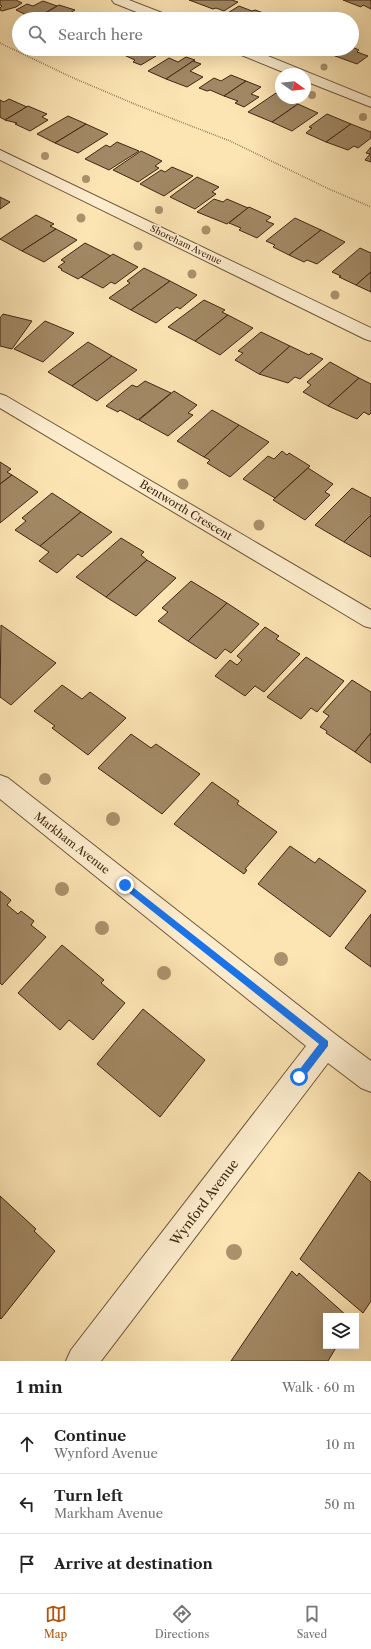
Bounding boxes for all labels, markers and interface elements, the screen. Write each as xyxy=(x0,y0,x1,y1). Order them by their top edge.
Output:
search box xyxy=(12,12,359,56)
icon: search xyxy=(26,23,48,45)
text: Search here xyxy=(58,25,143,44)
north arrow xyxy=(275,68,311,104)
street label: Shoreham Avenue xyxy=(149,223,224,267)
street label: Bentworth Crescent xyxy=(137,477,235,543)
street label: Markham Avenue xyxy=(31,809,113,877)
route end xyxy=(116,876,134,894)
route start xyxy=(290,1068,308,1086)
street label: Wynford Avenue xyxy=(166,1156,242,1249)
map controls xyxy=(323,1313,359,1349)
button: layers xyxy=(323,1313,359,1349)
text: 1 min xyxy=(16,1377,63,1397)
text: Walk · 60 m xyxy=(282,1379,355,1395)
text: Continue xyxy=(54,1426,126,1445)
icon: ahead xyxy=(16,1433,38,1455)
text: 10 m xyxy=(326,1436,355,1452)
text: Wynford Avenue xyxy=(54,1445,158,1461)
text: Turn left xyxy=(54,1486,123,1505)
icon: left xyxy=(16,1493,38,1515)
text: 50 m xyxy=(324,1496,355,1512)
text: Markham Avenue xyxy=(54,1505,163,1521)
icon: arrive xyxy=(16,1553,38,1575)
text: Arrive at destination xyxy=(54,1554,213,1573)
tab: Map xyxy=(44,1603,67,1641)
tab: Directions xyxy=(155,1603,209,1641)
tab: Saved xyxy=(297,1603,327,1641)

